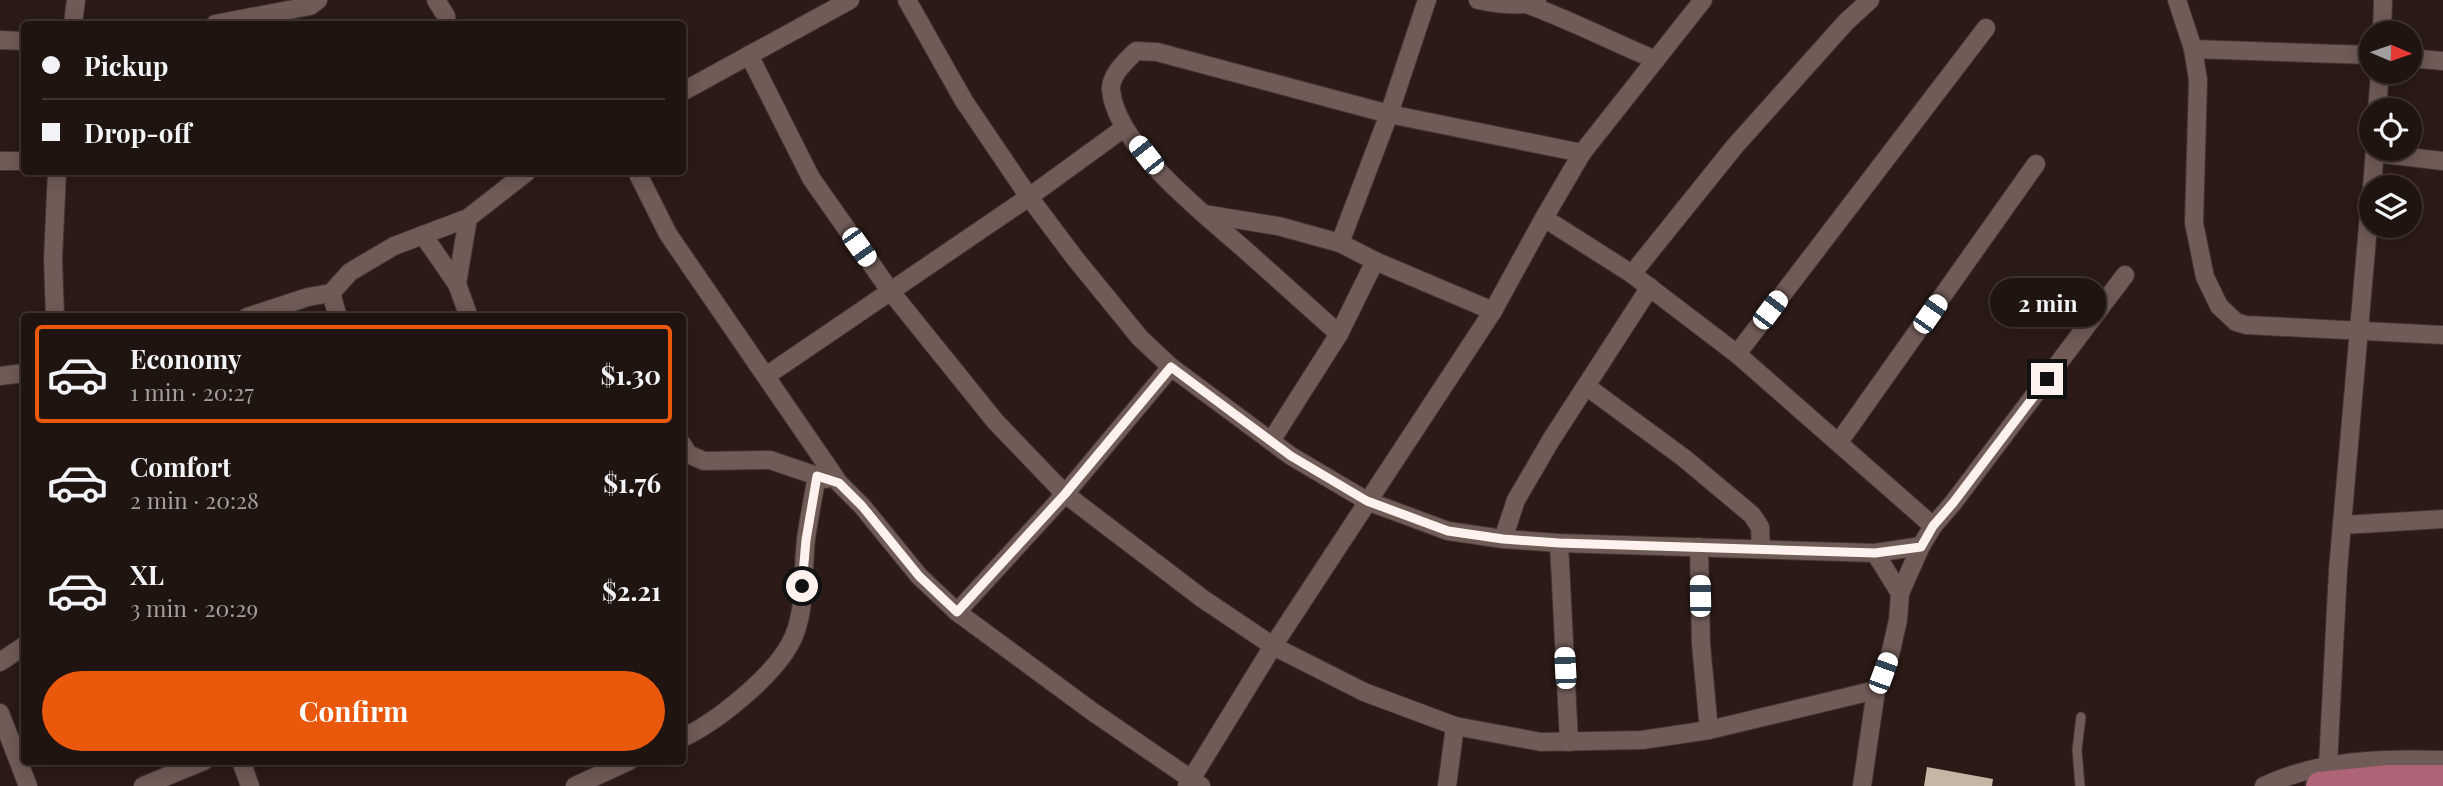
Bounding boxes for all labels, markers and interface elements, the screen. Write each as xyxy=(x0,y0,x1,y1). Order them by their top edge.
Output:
north arrow xyxy=(2359,21,2422,84)
map controls xyxy=(2359,21,2422,238)
text: Pickup xyxy=(84,48,168,83)
button: locate xyxy=(2359,98,2422,161)
text: Drop-off xyxy=(84,115,191,150)
car xyxy=(1125,132,1168,178)
button: layers xyxy=(2359,175,2422,238)
car xyxy=(839,224,880,270)
callout: 2 min xyxy=(1989,278,2105,326)
car xyxy=(1749,287,1792,333)
text: 2 min xyxy=(2018,287,2078,318)
car xyxy=(1910,291,1951,337)
text: Economy xyxy=(130,341,241,376)
icon: car xyxy=(46,343,109,406)
text: $1.30 xyxy=(600,357,661,392)
route end xyxy=(2031,363,2063,395)
text: 1 min · 20:27 xyxy=(130,376,254,407)
text: Comfort xyxy=(130,449,231,484)
icon: car xyxy=(46,451,109,514)
text: $1.76 xyxy=(603,465,661,500)
text: 2 min · 20:28 xyxy=(130,484,259,515)
text: XL xyxy=(130,557,164,592)
icon: car xyxy=(46,559,109,622)
route start xyxy=(786,570,818,602)
text: $2.21 xyxy=(602,573,661,608)
car xyxy=(1690,575,1711,617)
text: 3 min · 20:29 xyxy=(130,592,258,623)
car xyxy=(1554,646,1577,690)
car xyxy=(1866,650,1901,696)
button: Confirm xyxy=(42,671,665,751)

